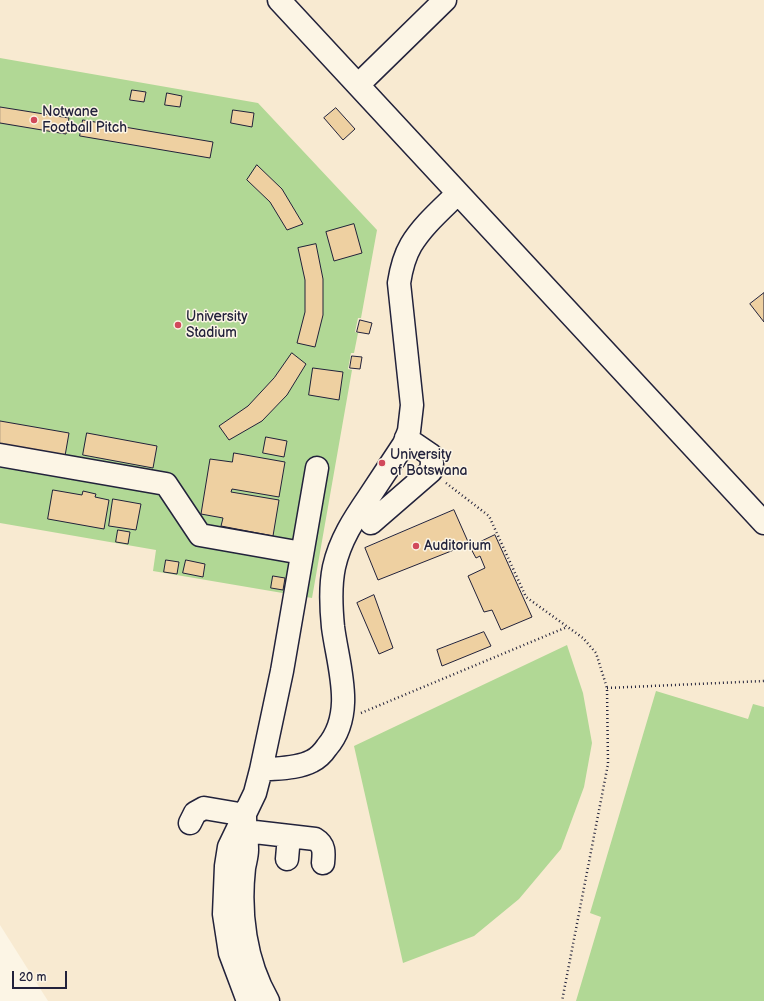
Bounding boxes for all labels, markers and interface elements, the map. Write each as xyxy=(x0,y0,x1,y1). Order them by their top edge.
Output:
place label: Notwane Football Pitch xyxy=(42,104,127,136)
marker: Notwane Football Pitch xyxy=(29,115,39,125)
place label: University Stadium xyxy=(186,309,248,342)
marker: University Stadium xyxy=(173,320,183,330)
place label: University of Botswana xyxy=(390,447,467,480)
marker: University of Botswana xyxy=(377,458,387,468)
place label: Auditorium xyxy=(424,538,491,554)
marker: Auditorium xyxy=(411,541,421,551)
scale bar xyxy=(14,963,69,989)
text: 20 m xyxy=(19,970,46,985)

